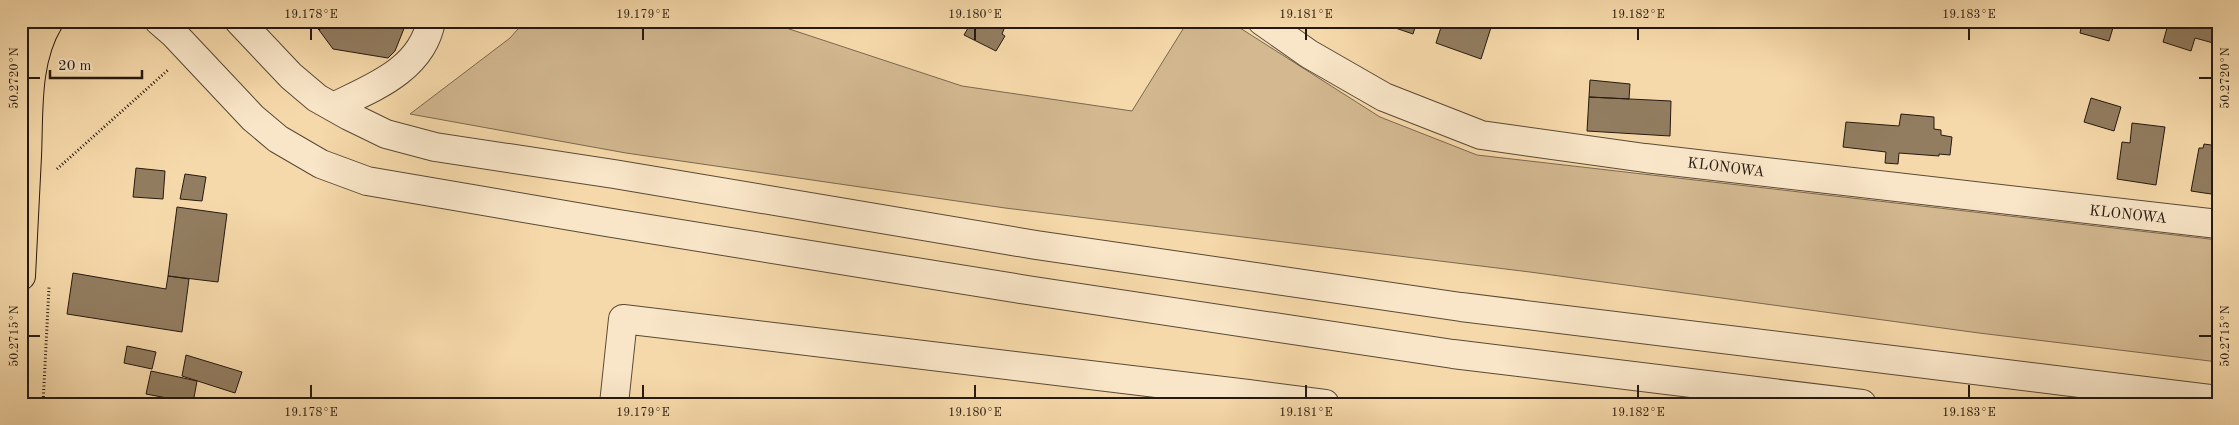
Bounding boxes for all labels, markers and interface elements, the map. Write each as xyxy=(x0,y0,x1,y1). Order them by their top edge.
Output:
text: 19.178°E xyxy=(284,9,338,21)
text: 19.179°E xyxy=(616,9,670,21)
text: 19.180°E xyxy=(948,9,1002,21)
text: 19.181°E xyxy=(1279,9,1333,21)
text: 19.182°E xyxy=(1611,9,1665,21)
text: 19.183°E xyxy=(1942,9,1996,21)
text: 50.2720°N xyxy=(8,47,21,109)
text: 50.2720°N xyxy=(2219,47,2232,109)
scale bar xyxy=(50,48,142,80)
text: 20 m xyxy=(58,59,92,74)
street label: KLONOWA xyxy=(1686,156,1766,181)
street label: KLONOWA xyxy=(2088,204,2168,227)
text: 50.2715°N xyxy=(8,305,21,367)
text: 50.2715°N xyxy=(2219,305,2232,367)
text: 19.178°E xyxy=(284,407,338,419)
text: 19.179°E xyxy=(616,407,670,419)
text: 19.180°E xyxy=(948,407,1002,419)
text: 19.181°E xyxy=(1279,407,1333,419)
text: 19.182°E xyxy=(1611,407,1665,419)
text: 19.183°E xyxy=(1942,407,1996,419)

